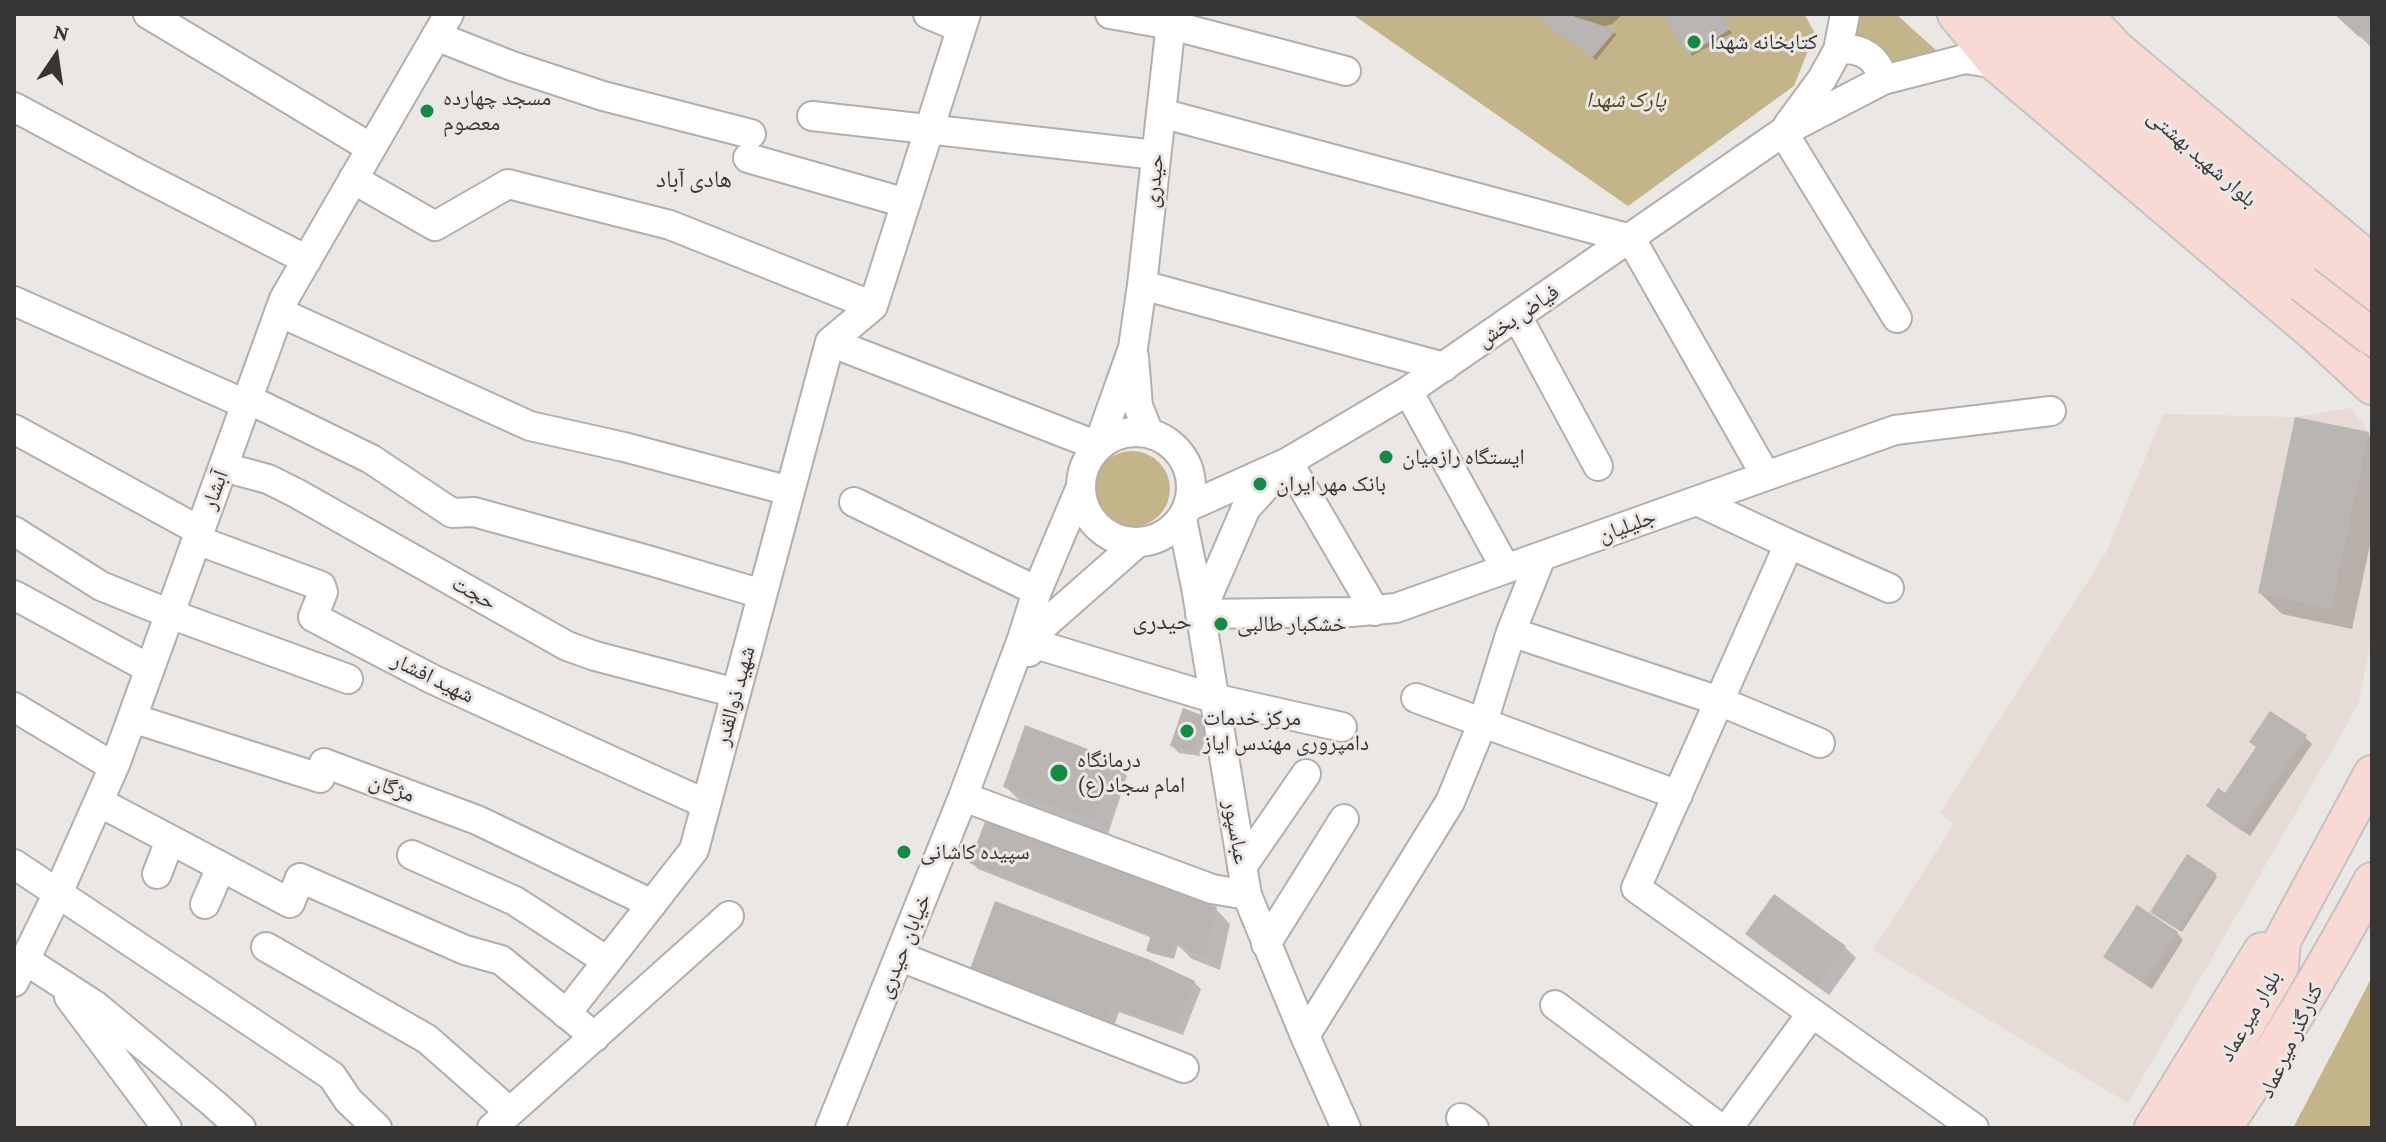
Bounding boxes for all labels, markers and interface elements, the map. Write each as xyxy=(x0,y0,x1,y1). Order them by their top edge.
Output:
north arrow xyxy=(16,16,96,96)
text: N xyxy=(51,18,72,46)
place label: کتابخانه شهدا xyxy=(1710,29,1818,55)
marker: کتابخانه شهدا xyxy=(1685,33,1703,51)
place label: مسجد چهارده معصوم xyxy=(443,85,551,136)
park label: پارک شهدا xyxy=(1586,87,1666,113)
marker: مسجد چهارده معصوم xyxy=(418,102,436,120)
street label: بلوار شهید بهشتی xyxy=(2142,103,2262,213)
street label: حیدری xyxy=(1138,153,1170,209)
district label: هادی آباد xyxy=(656,166,732,194)
street label: فیاض بخش xyxy=(1472,279,1564,353)
place label: ایستگاه رازمیان xyxy=(1402,444,1525,470)
marker: ایستگاه رازمیان xyxy=(1377,448,1395,466)
street label: آبشار xyxy=(196,467,234,513)
place label: بانک مهر ایران xyxy=(1276,471,1386,497)
marker: بانک مهر ایران xyxy=(1251,475,1269,493)
street label: جلیلیان xyxy=(1595,503,1659,549)
street label: حجت xyxy=(447,570,501,616)
district label: حیدری xyxy=(1132,608,1192,636)
place label: خشکبار طالبی xyxy=(1237,611,1347,637)
marker: خشکبار طالبی xyxy=(1212,615,1230,633)
street label: شهید ذوالقدر xyxy=(709,643,761,749)
street label: شهید افشار xyxy=(387,647,479,709)
place label: مرکز خدمات دامپروری مهندس ایاز xyxy=(1203,705,1369,756)
marker: مرکز خدمات دامپروری مهندس ایاز xyxy=(1178,722,1196,740)
place label: درمانگاه امام سجاد(ع) xyxy=(1077,747,1185,798)
marker: درمانگاه امام سجاد(ع) xyxy=(1048,762,1070,784)
street label: مژگان xyxy=(366,768,418,808)
street label: عباسپور xyxy=(1217,798,1255,866)
place label: سپیده کاشانی xyxy=(920,839,1030,865)
marker: سپیده کاشانی xyxy=(895,843,913,861)
street label: خیابان حیدری xyxy=(871,890,937,1002)
street label: بلوار میرعماد xyxy=(2213,966,2287,1066)
street label: کنارگذر میرعماد xyxy=(2253,979,2329,1103)

